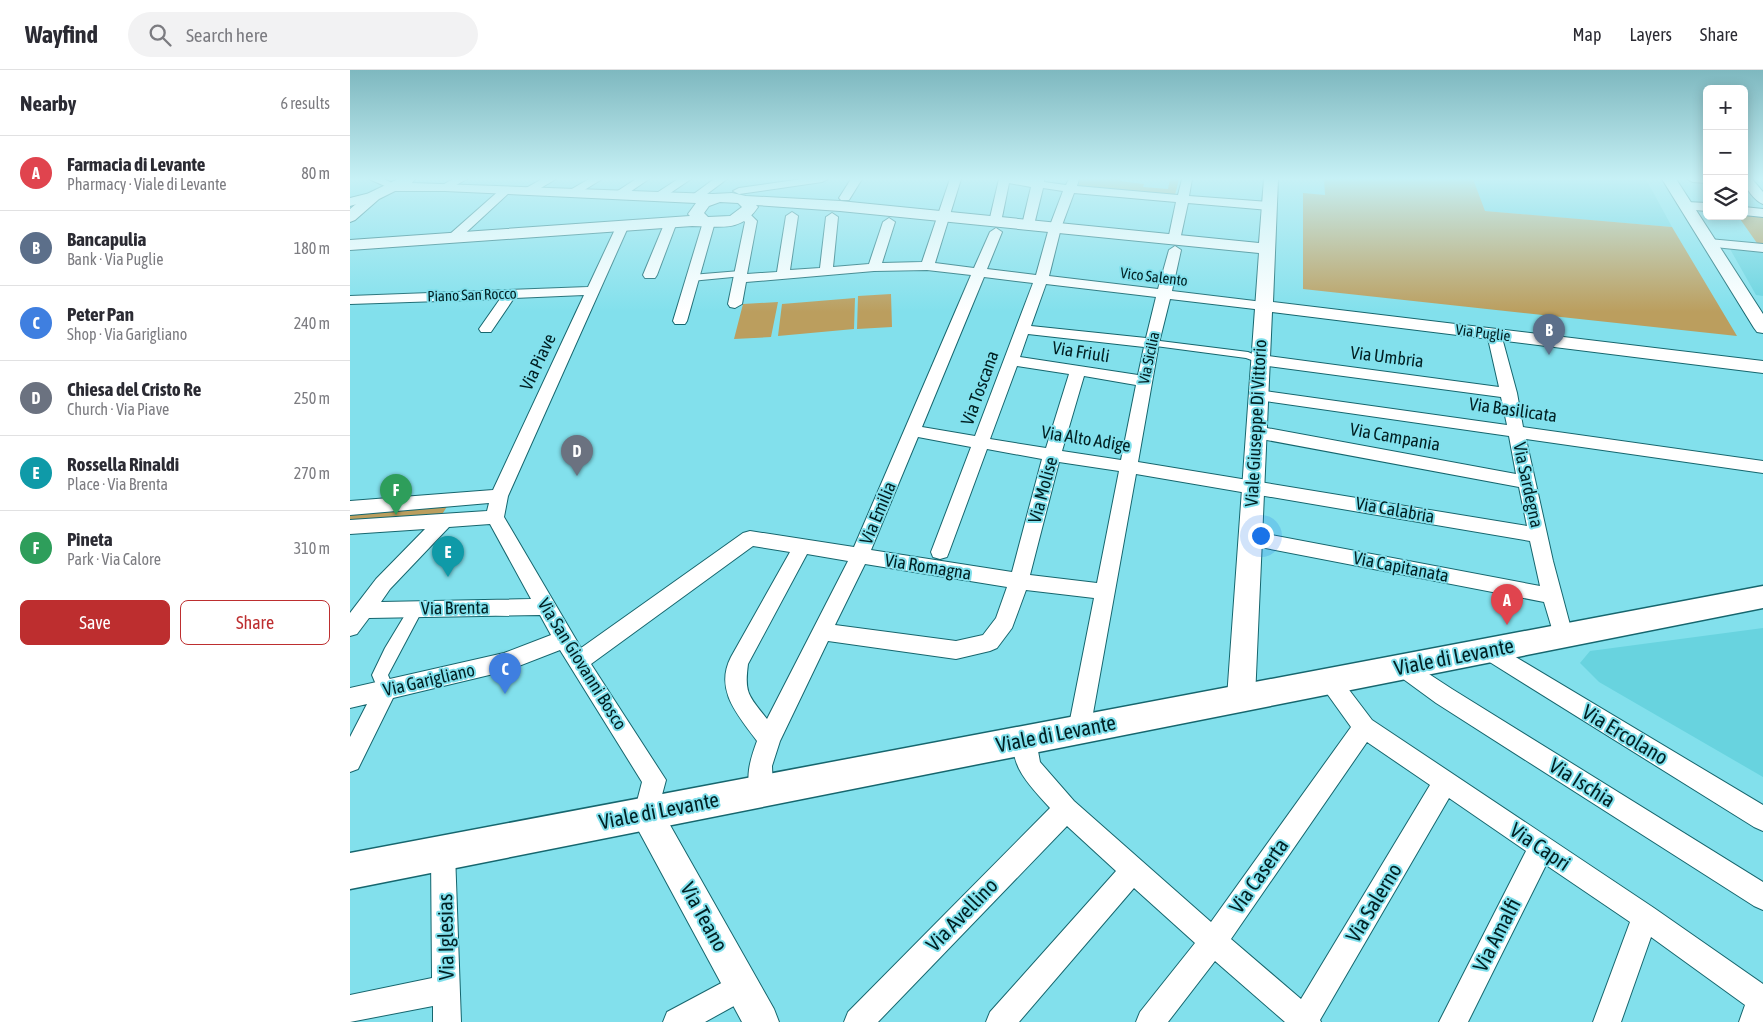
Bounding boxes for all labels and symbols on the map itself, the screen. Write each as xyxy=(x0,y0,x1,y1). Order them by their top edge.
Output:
street label: Vico Salento xyxy=(1119,264,1189,289)
street label: Piano San Rocco xyxy=(427,284,517,305)
pin: B xyxy=(1533,314,1565,355)
street label: Via Puglie xyxy=(1455,321,1512,344)
street label: Via Piave xyxy=(515,330,560,394)
street label: Via Sicilia xyxy=(1135,330,1162,386)
street label: Via Friuli xyxy=(1051,337,1111,366)
street label: Viale Giuseppe Di Vittorio xyxy=(1241,339,1270,507)
street label: Via Umbria xyxy=(1349,342,1425,371)
street label: Via Toscana xyxy=(956,348,1003,428)
street label: Via Basilicata xyxy=(1468,393,1558,426)
street label: Via Campania xyxy=(1348,418,1442,455)
street label: Via Alto Adige xyxy=(1040,421,1132,456)
pin: D xyxy=(561,435,593,476)
street label: Via Sardegna xyxy=(1509,440,1548,529)
street label: Via Molise xyxy=(1024,454,1061,525)
pin: F xyxy=(380,474,412,515)
street label: Via Emilia xyxy=(855,478,900,547)
street label: Via Calabria xyxy=(1354,492,1436,527)
your location xyxy=(1248,523,1274,549)
pin: E xyxy=(432,536,464,577)
street label: Via Capitanata xyxy=(1351,547,1451,586)
street label: Via Romagna xyxy=(883,549,973,584)
pin: A xyxy=(1491,584,1523,625)
street label: Via San Giovanni Bosco xyxy=(534,594,631,733)
street label: Via Brenta xyxy=(421,596,489,619)
street label: Viale di Levante xyxy=(1392,633,1516,679)
pin: C xyxy=(489,653,521,694)
street label: Via Garigliano xyxy=(381,659,477,700)
street label: Via Ercolano xyxy=(1578,699,1673,769)
street label: Viale di Levante xyxy=(994,710,1118,756)
street label: Via Ischia xyxy=(1545,753,1620,812)
street label: Viale di Levante xyxy=(597,787,721,833)
street label: Via Capri xyxy=(1506,817,1575,875)
street label: Via Caserta xyxy=(1224,833,1293,917)
street label: Via Salerno xyxy=(1340,859,1406,946)
street label: Via Avellino xyxy=(921,873,1002,956)
street label: Via Teano xyxy=(676,878,734,955)
street label: Via Iglesias xyxy=(432,894,458,980)
street label: Via Amalfi xyxy=(1467,894,1525,975)

